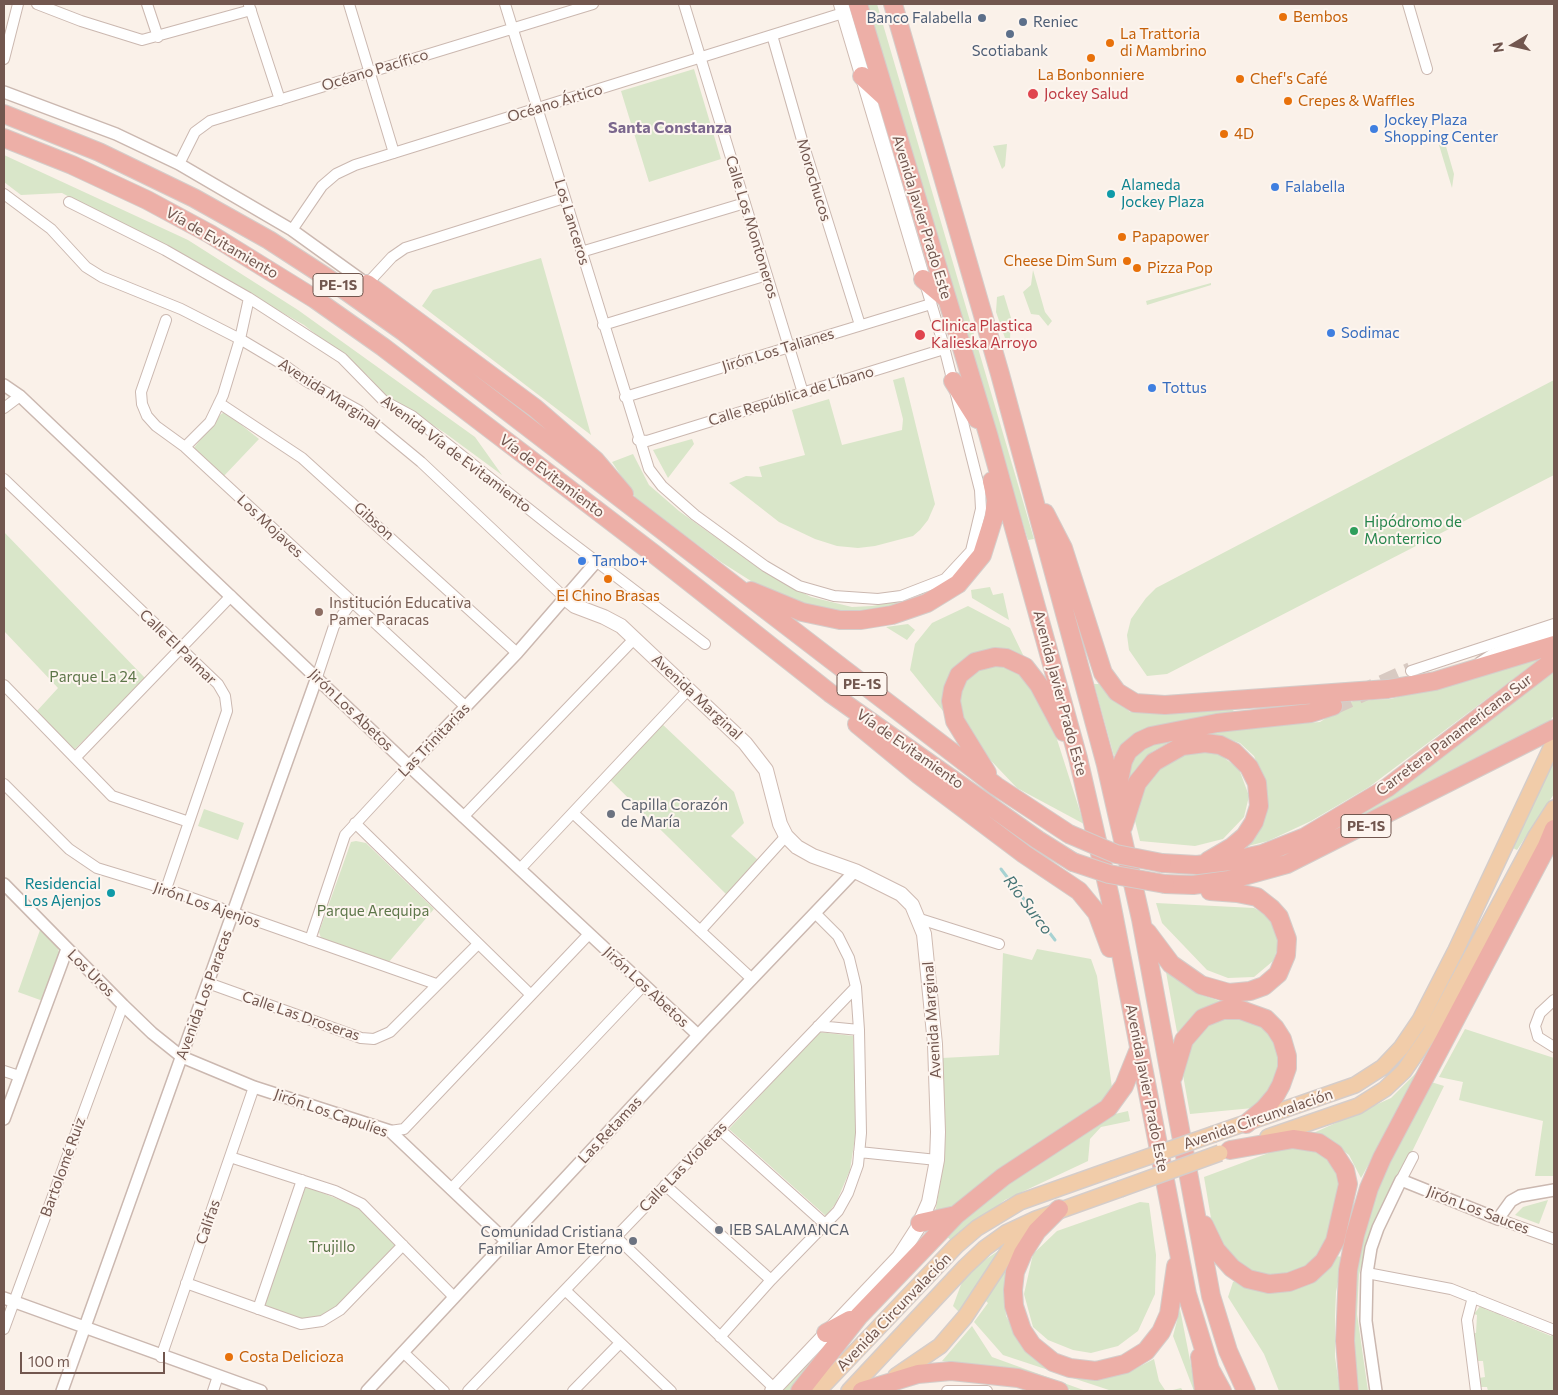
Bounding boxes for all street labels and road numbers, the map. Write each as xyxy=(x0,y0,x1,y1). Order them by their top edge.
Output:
street label: Océano Pacífico xyxy=(320,45,430,95)
street label: Océano Ártico xyxy=(505,80,605,126)
street label: Avenida Javier Prado Este xyxy=(888,133,956,301)
street label: Morochucos xyxy=(793,137,835,223)
street label: Calle Los Montoneros xyxy=(722,153,782,301)
street label: Los Lanceros xyxy=(550,177,594,267)
street label: Vía de Evitamiento xyxy=(163,204,281,282)
road number: PE-1S xyxy=(313,274,363,296)
street label: Jirón Los Talianes xyxy=(720,324,836,376)
street label: Avenida Marginal xyxy=(275,355,383,433)
street label: Calle República de Líbano xyxy=(706,362,876,430)
street label: Avenida Vía de Evitamiento xyxy=(377,392,535,516)
street label: Vía de Evitamiento xyxy=(496,431,608,521)
street label: Los Mojaves xyxy=(233,491,307,561)
street label: Gibson xyxy=(350,498,398,544)
street label: Calle El Palmar xyxy=(136,606,220,688)
street label: Avenida Javier Prado Este xyxy=(1029,608,1091,778)
street label: Avenida Marginal xyxy=(648,650,746,744)
street label: Jirón Los Abetos xyxy=(305,665,397,755)
street label: Carretera Panamericana Sur xyxy=(1373,671,1535,799)
road number: PE-1S xyxy=(837,672,887,696)
street label: Las Trinitarias xyxy=(394,699,474,781)
street label: Vía de Evitamiento xyxy=(853,705,967,793)
road number: PE-1S xyxy=(1341,814,1391,838)
street label: Jirón Los Ajenjos xyxy=(151,878,263,932)
street label: Avenida Los Paracas xyxy=(172,928,236,1062)
street label: Jirón Los Abetos xyxy=(600,943,692,1031)
street label: Los Uros xyxy=(64,946,118,1000)
street label: Avenida Marginal xyxy=(919,961,945,1079)
street label: Calle Las Droseras xyxy=(240,987,362,1045)
street label: Avenida Javier Prado Este xyxy=(1122,1003,1172,1173)
street label: Jirón Los Capulíes xyxy=(272,1085,390,1141)
street label: Avenida Circunvalación xyxy=(1181,1085,1335,1153)
street label: Las Retamas xyxy=(574,1093,646,1167)
street label: Bartolomé Ruiz xyxy=(37,1115,89,1219)
street label: Calle Las Violetas xyxy=(635,1118,731,1216)
street label: Jirón Los Sauces xyxy=(1424,1182,1532,1238)
street label: Califas xyxy=(192,1197,224,1247)
street label: Avenida Circunvalación xyxy=(833,1249,955,1375)

